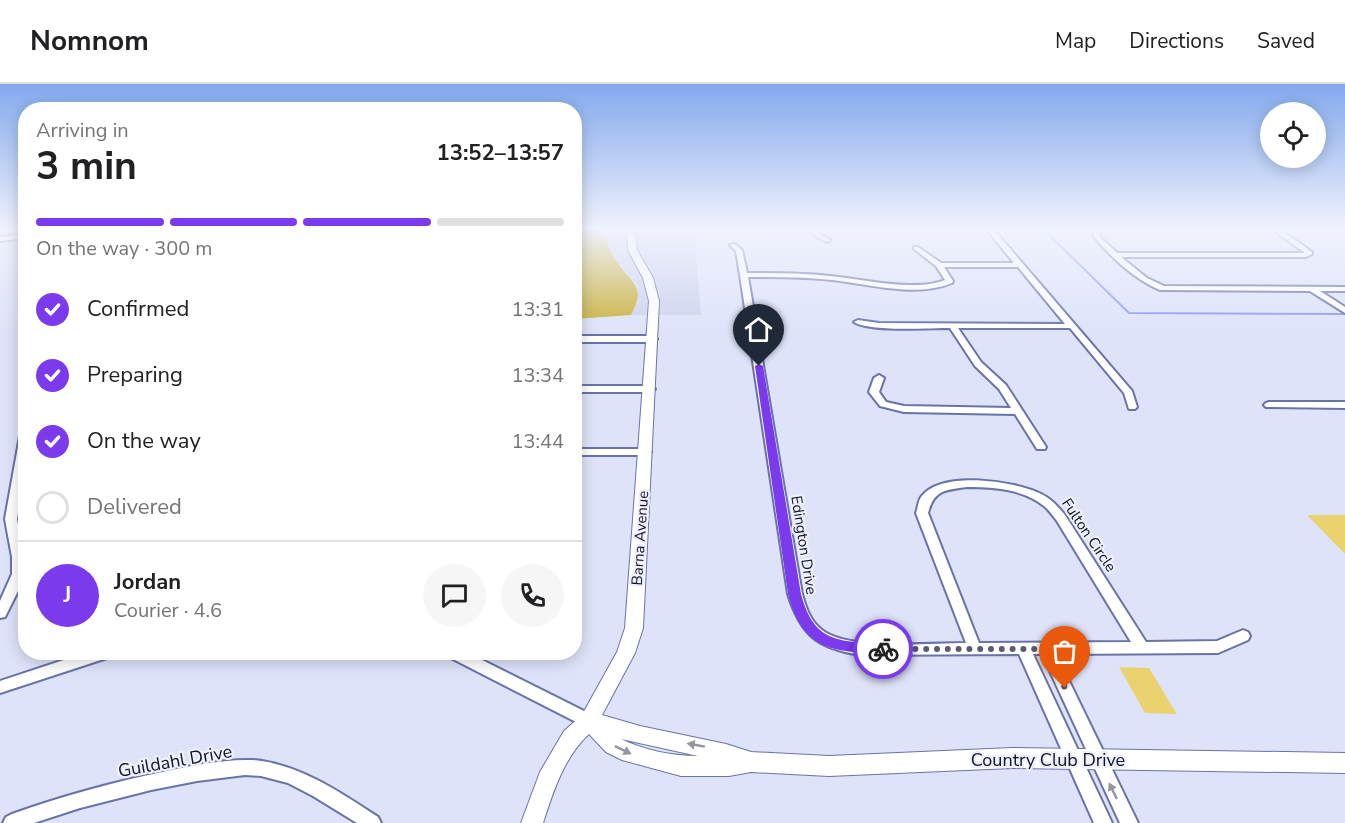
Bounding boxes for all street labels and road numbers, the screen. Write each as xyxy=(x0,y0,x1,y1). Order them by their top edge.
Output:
street label: Barna Avenue xyxy=(627,490,653,586)
street label: Edington Drive xyxy=(786,494,822,596)
street label: Fulton Circle xyxy=(1057,494,1121,576)
street label: Guildahl Drive xyxy=(116,739,234,783)
street label: Country Club Drive xyxy=(971,748,1125,772)

